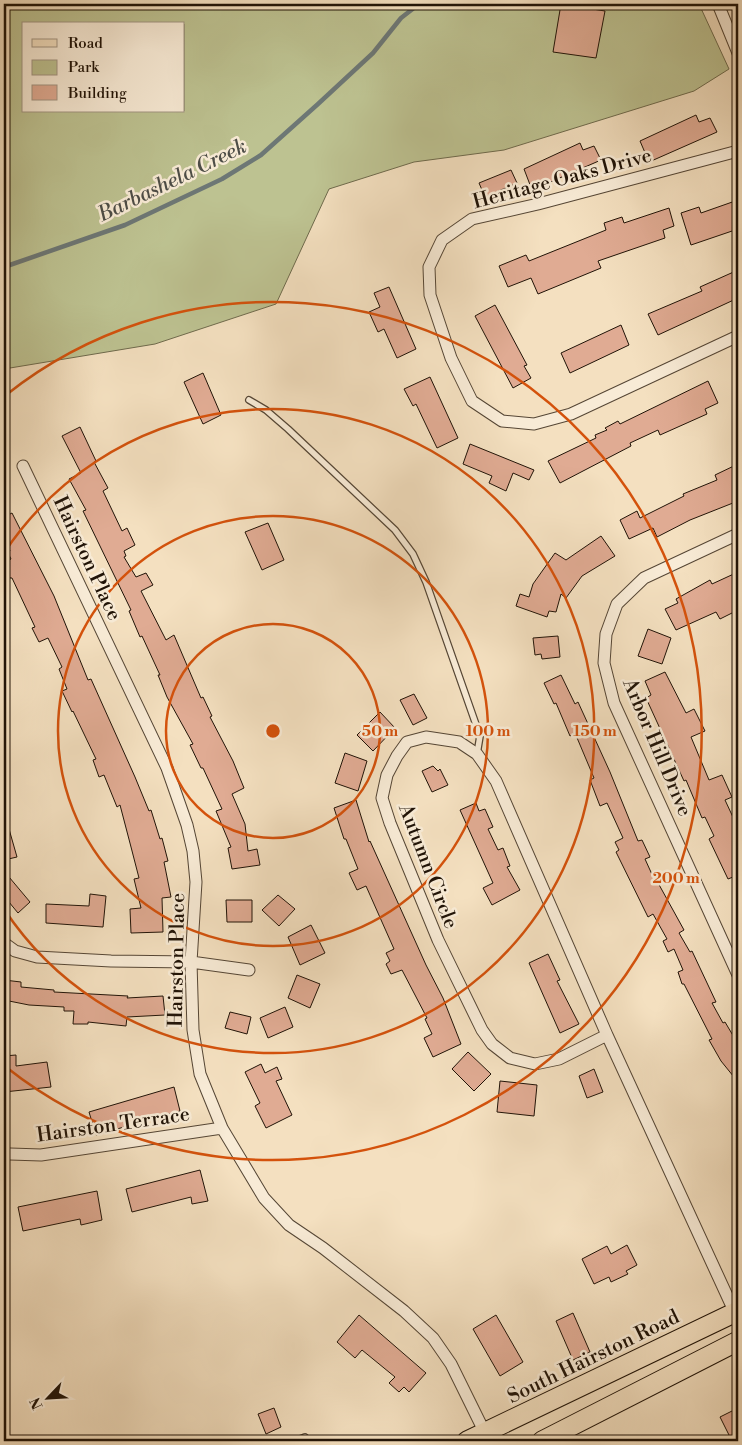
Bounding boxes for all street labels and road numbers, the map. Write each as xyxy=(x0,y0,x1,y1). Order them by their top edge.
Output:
street label: Heritage Oaks Drive xyxy=(470,144,655,215)
street label: Hairston Place xyxy=(47,492,126,625)
street label: Arbor Hill Drive xyxy=(616,674,697,820)
street label: Autumn Circle xyxy=(392,800,463,932)
street label: Hairston Place xyxy=(164,893,191,1027)
street label: Hairston Terrace xyxy=(35,1102,192,1149)
street label: South Hairston Road xyxy=(504,1305,684,1410)

